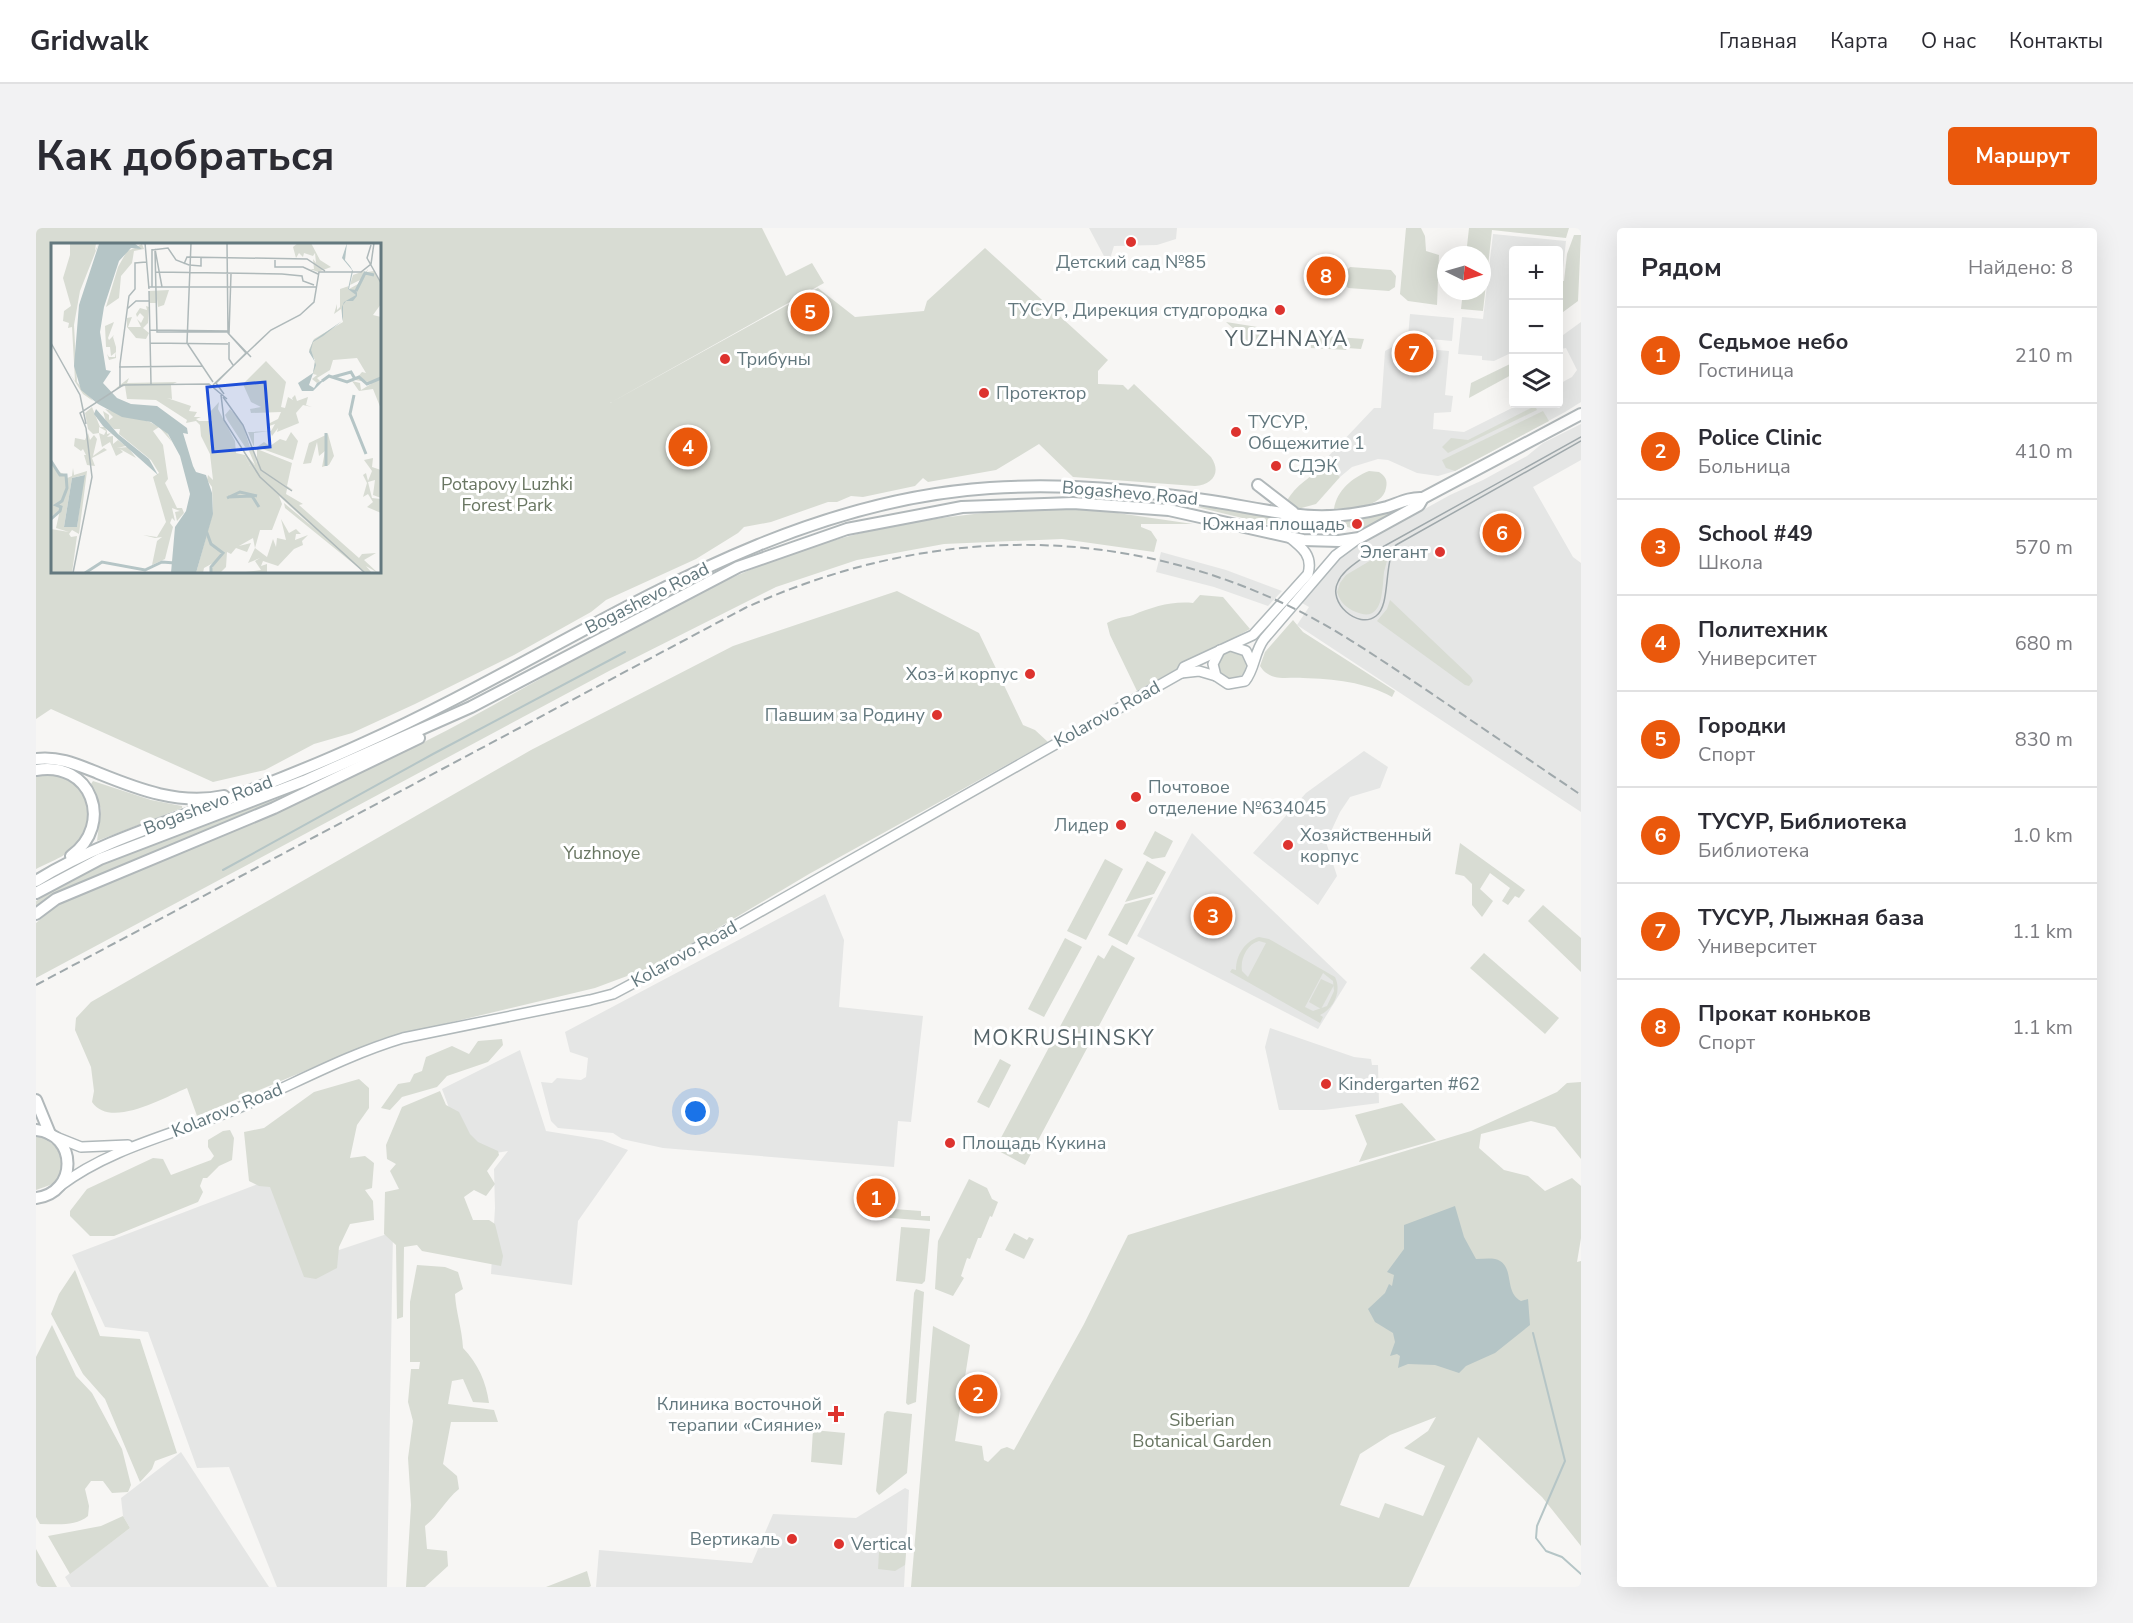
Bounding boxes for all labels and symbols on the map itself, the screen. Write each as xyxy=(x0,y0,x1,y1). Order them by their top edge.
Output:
marker: Детский сад №85 xyxy=(1124,235,1138,249)
inset map xyxy=(51,243,381,573)
north arrow xyxy=(1437,246,1491,300)
place label: Детский сад №85 xyxy=(1056,250,1206,274)
pin: 8 xyxy=(1306,254,1346,298)
pin: 5 xyxy=(790,290,830,334)
place label: ТУСУР, Дирекция студгородка xyxy=(1008,298,1268,322)
marker: ТУСУР, Дирекция студгородка xyxy=(1273,303,1287,317)
district label: YUZHNAYA xyxy=(1224,325,1349,353)
pin: 7 xyxy=(1394,330,1434,376)
place label: Трибуны xyxy=(737,347,811,371)
marker: Трибуны xyxy=(718,352,732,366)
place label: Протектор xyxy=(996,381,1086,405)
marker: Протектор xyxy=(977,386,991,400)
place label: ТУСУР, Общежитие 1 xyxy=(1248,410,1365,455)
pin: 4 xyxy=(668,424,708,470)
marker: ТУСУР, Общежитие 1 xyxy=(1229,425,1243,439)
place label: СДЭК xyxy=(1288,454,1338,478)
marker: СДЭК xyxy=(1269,459,1283,473)
park label: Potapovy Luzhki Forest Park xyxy=(441,472,573,517)
street label: Bogashevo Road xyxy=(1061,475,1199,511)
pin: 6 xyxy=(1482,510,1522,556)
place label: Южная площадь xyxy=(1202,512,1345,536)
marker: Южная площадь xyxy=(1350,517,1364,531)
place label: Элегант xyxy=(1360,540,1428,564)
marker: Элегант xyxy=(1433,545,1447,559)
street label: Bogashevo Road xyxy=(581,556,713,640)
place label: Хоз-й корпус xyxy=(906,662,1018,686)
marker: Хоз-й корпус xyxy=(1023,667,1037,681)
street label: Kolarovo Road xyxy=(1050,675,1164,753)
place label: Павшим за Родину xyxy=(765,703,926,727)
marker: Павшим за Родину xyxy=(930,708,944,722)
street label: Bogashevo Road xyxy=(140,769,276,841)
place label: Почтовое отделение №634045 xyxy=(1148,775,1326,820)
marker: Почтовое отделение №634045 xyxy=(1129,790,1143,804)
place label: Лидер xyxy=(1054,813,1109,837)
marker: Лидер xyxy=(1114,818,1128,832)
place label: Хозяйственный корпус xyxy=(1300,823,1432,868)
marker: Хозяйственный корпус xyxy=(1281,838,1295,852)
park label: Yuzhnoye xyxy=(563,841,640,865)
pin: 3 xyxy=(1194,894,1232,938)
street label: Kolarovo Road xyxy=(627,915,741,993)
district label: MOKRUSHINSKY xyxy=(973,1024,1155,1052)
place label: Kindergarten #62 xyxy=(1338,1072,1480,1096)
street label: Kolarovo Road xyxy=(168,1077,286,1143)
marker: Kindergarten #62 xyxy=(1319,1077,1333,1091)
your location xyxy=(681,1097,710,1126)
place label: Площадь Кукина xyxy=(962,1131,1106,1155)
marker: Площадь Кукина xyxy=(943,1136,957,1150)
pin: 1 xyxy=(856,1176,896,1220)
pin: 2 xyxy=(958,1372,998,1416)
place label: Клиника восточной терапии «Сияние» xyxy=(657,1392,822,1437)
marker: Клиника восточной терапии «Сияние» xyxy=(827,1405,845,1423)
park label: Siberian Botanical Garden xyxy=(1132,1408,1272,1453)
place label: Вертикаль xyxy=(690,1527,780,1551)
marker: Вертикаль xyxy=(785,1532,799,1546)
place label: Vertical xyxy=(850,1532,913,1556)
marker: Vertical xyxy=(832,1537,846,1551)

